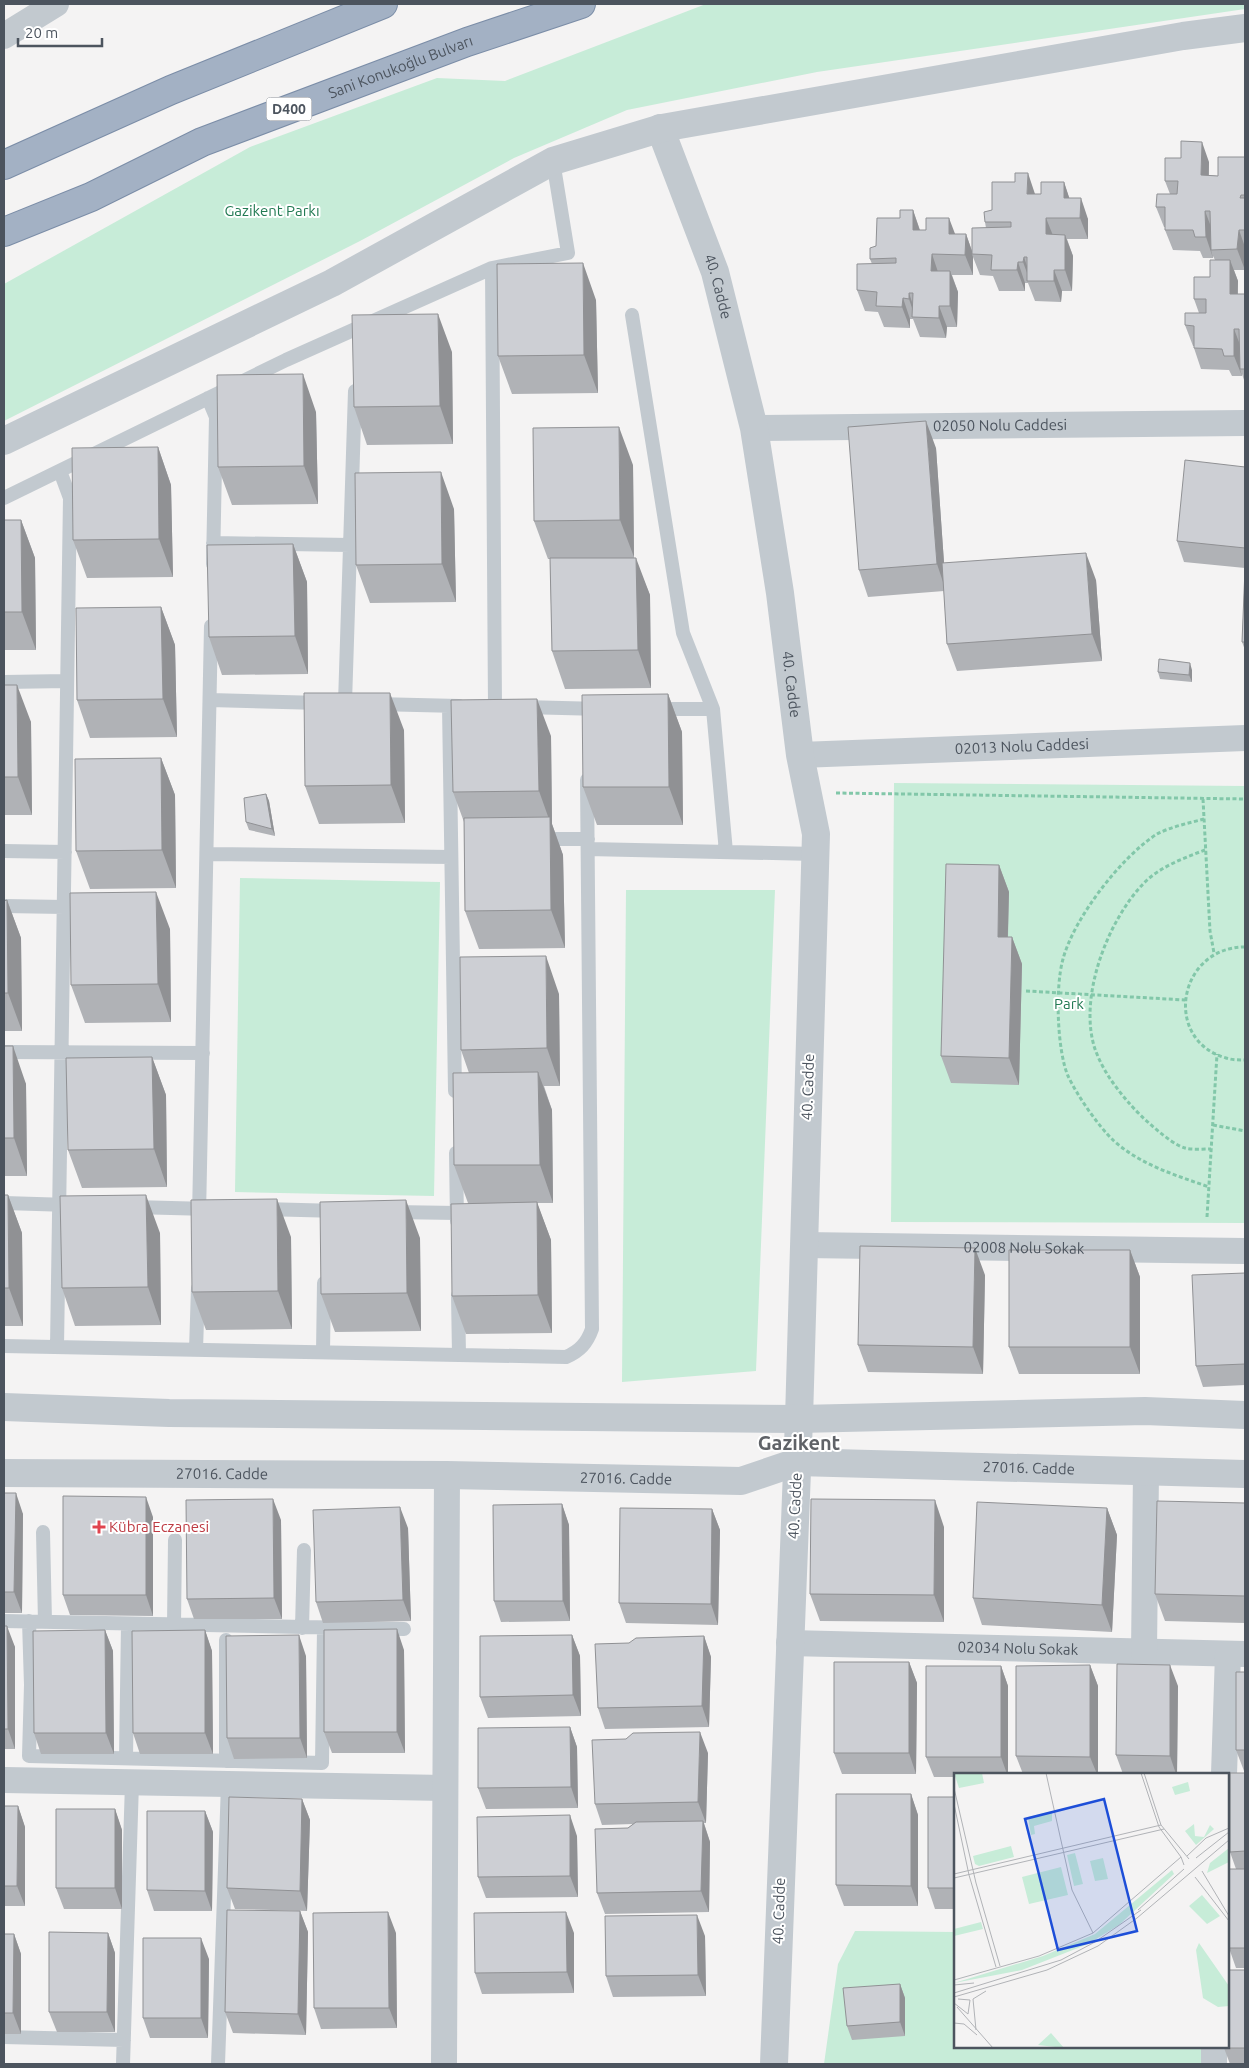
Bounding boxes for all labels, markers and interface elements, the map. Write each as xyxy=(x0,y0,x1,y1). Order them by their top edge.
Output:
scale bar xyxy=(18,15,101,47)
text: 20 m xyxy=(25,24,58,41)
street label: Sani Konukoğlu Bulvarı xyxy=(326,32,475,102)
road number: D400 xyxy=(266,98,312,120)
park label: Gazikent Parkı xyxy=(224,202,320,219)
street label: 40. Cadde xyxy=(701,251,735,321)
street label: 02050 Nolu Caddesi xyxy=(933,416,1067,434)
street label: 40. Cadde xyxy=(779,650,804,718)
street label: 02013 Nolu Caddesi xyxy=(954,735,1089,757)
park label: Park xyxy=(1054,995,1084,1012)
street label: 40. Cadde xyxy=(798,1053,817,1121)
street label: 02008 Nolu Sokak xyxy=(964,1238,1085,1257)
district label: Gazikent xyxy=(758,1431,841,1454)
street label: 27016. Cadde xyxy=(982,1458,1075,1477)
street label: 27016. Cadde xyxy=(176,1465,268,1482)
street label: 27016. Cadde xyxy=(580,1469,672,1488)
street label: 40. Cadde xyxy=(784,1472,805,1540)
place label: Kübra Eczanesi xyxy=(109,1518,209,1535)
marker: Kübra Eczanesi xyxy=(93,1521,105,1533)
street label: 02034 Nolu Sokak xyxy=(957,1638,1079,1658)
inset map xyxy=(954,1773,1229,2048)
street label: 40. Cadde xyxy=(769,1877,788,1945)

